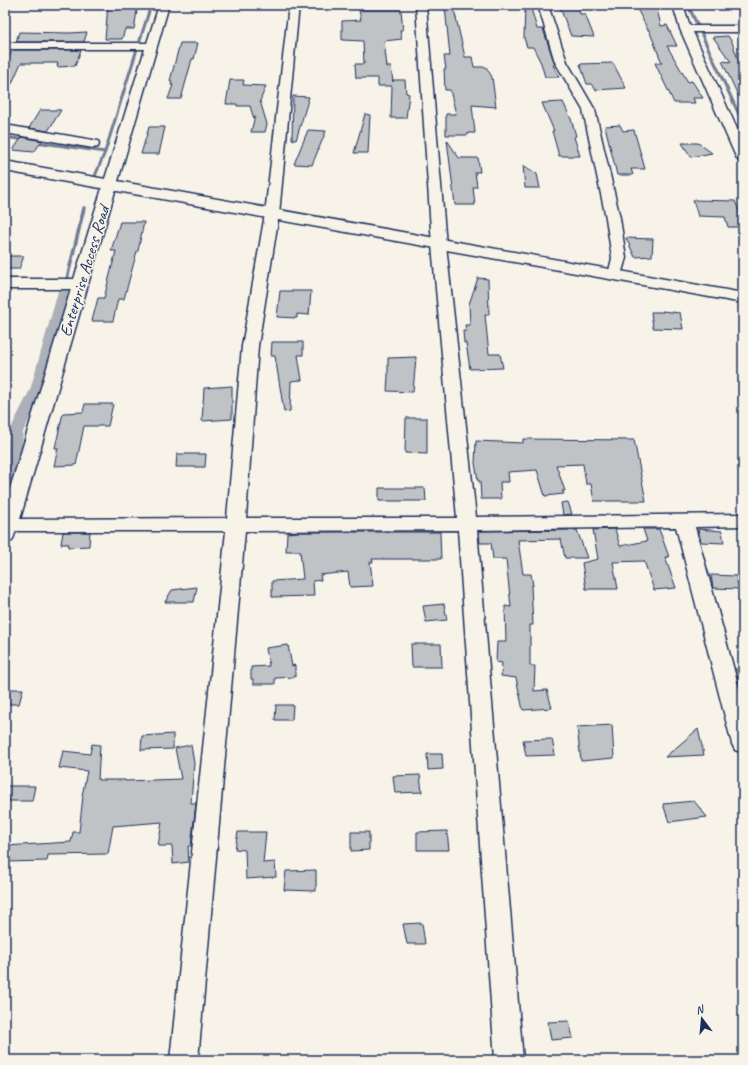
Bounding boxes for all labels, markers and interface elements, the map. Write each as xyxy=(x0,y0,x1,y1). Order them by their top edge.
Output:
street label: Enterprise Access Road xyxy=(55,200,115,339)
north arrow xyxy=(682,999,722,1039)
text: N xyxy=(694,1001,707,1017)

